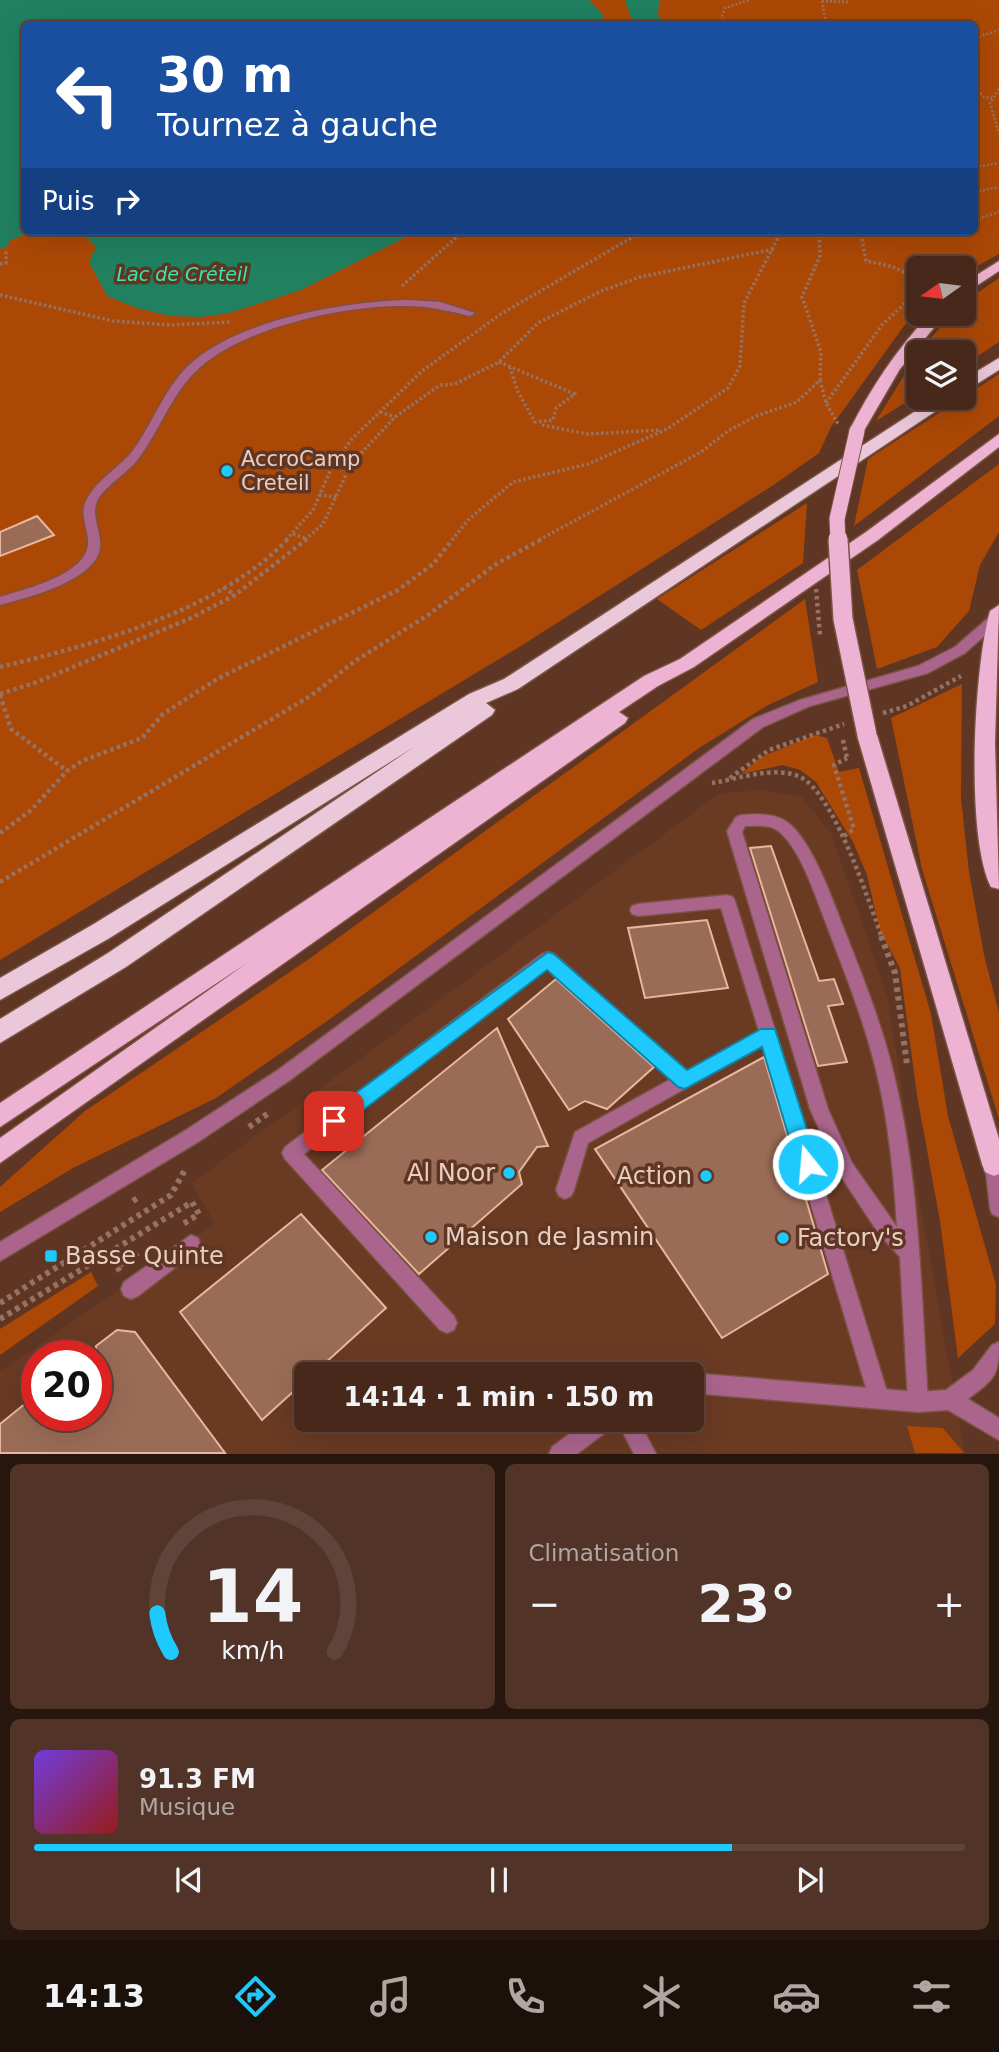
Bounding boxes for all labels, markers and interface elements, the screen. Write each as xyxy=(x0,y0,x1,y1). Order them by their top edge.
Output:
text: 30 m xyxy=(157,47,293,104)
icon: left xyxy=(42,49,133,140)
text: Tournez à gauche xyxy=(157,106,438,144)
icon: right xyxy=(108,182,146,220)
text: Puis xyxy=(42,186,94,216)
north arrow xyxy=(906,256,976,326)
map controls xyxy=(906,256,976,410)
water label: Lac de Créteil xyxy=(117,263,248,285)
button: layers xyxy=(906,340,976,410)
place label: AccroCamp Creteil xyxy=(241,447,360,495)
marker: AccroCamp Creteil xyxy=(219,463,235,479)
pin xyxy=(304,1091,364,1151)
icon: arrive xyxy=(315,1102,353,1140)
position arrow xyxy=(771,1127,845,1201)
place label: Al Noor xyxy=(407,1159,495,1187)
place label: Action xyxy=(617,1162,692,1190)
marker: Al Noor xyxy=(501,1165,517,1181)
marker: Action xyxy=(698,1168,714,1184)
place label: Maison de Jasmin xyxy=(445,1223,654,1251)
place label: Factory's xyxy=(797,1224,904,1252)
marker: Maison de Jasmin xyxy=(423,1229,439,1245)
marker: Factory's xyxy=(775,1230,791,1246)
place label: Basse Quinte xyxy=(65,1242,224,1270)
marker: Basse Quinte xyxy=(43,1248,59,1264)
speed limit sign: 20 xyxy=(21,1340,112,1431)
text: 14:14 · 1 min · 150 m xyxy=(344,1382,654,1412)
text: Climatisation xyxy=(529,1540,679,1566)
text: 14 xyxy=(202,1555,303,1640)
text: 23° xyxy=(698,1574,796,1634)
text: − xyxy=(529,1582,560,1626)
text: + xyxy=(933,1582,965,1626)
text: km/h xyxy=(221,1636,284,1665)
text: 91.3 FM xyxy=(139,1764,256,1794)
text: Musique xyxy=(139,1794,235,1820)
icon: previous xyxy=(170,1861,208,1899)
icon: pause xyxy=(480,1861,518,1899)
icon: next xyxy=(791,1861,829,1899)
icon: directions xyxy=(231,1972,280,2021)
icon: music xyxy=(366,1972,415,2021)
icon: phone xyxy=(501,1972,550,2021)
icon: climate xyxy=(637,1972,686,2021)
icon: car xyxy=(772,1972,821,2021)
icon: filters xyxy=(907,1972,956,2021)
text: 14:13 xyxy=(43,1977,145,2015)

